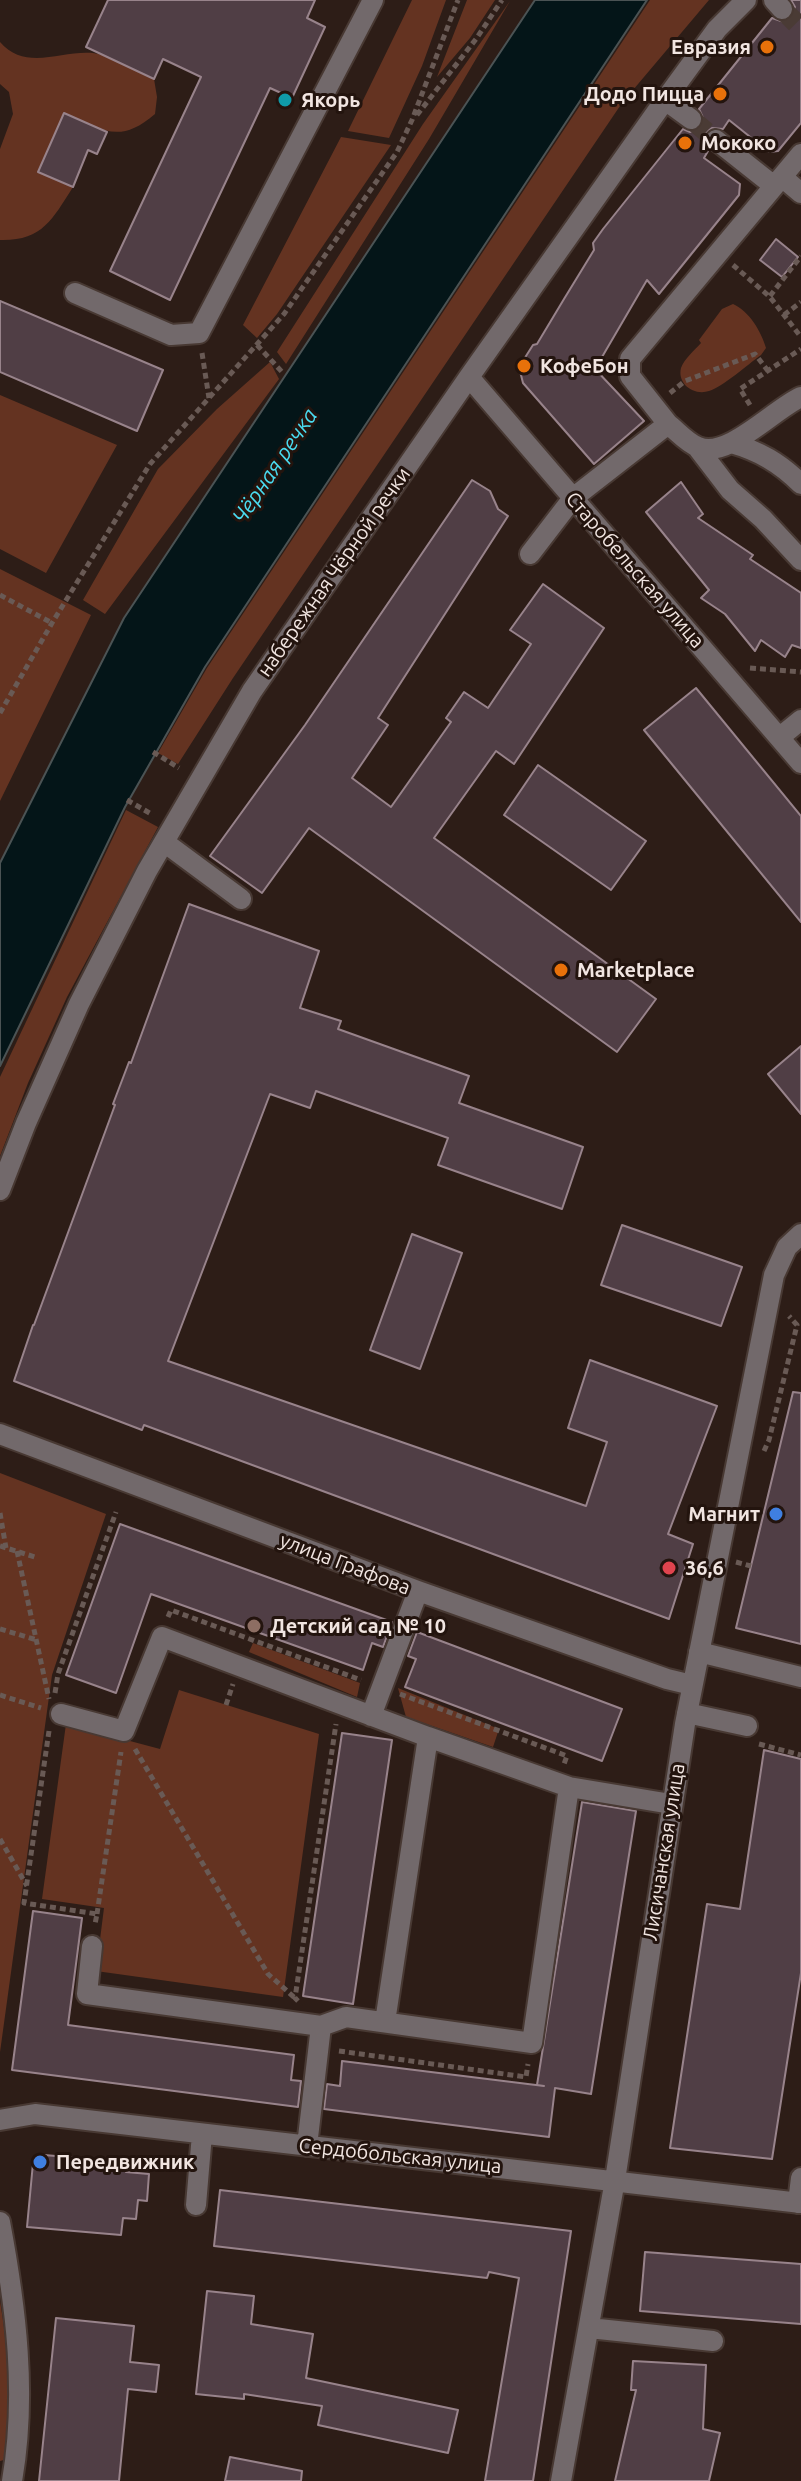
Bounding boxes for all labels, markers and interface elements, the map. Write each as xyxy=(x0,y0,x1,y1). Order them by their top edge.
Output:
place label: Евразия xyxy=(671,35,751,59)
marker: Евразия xyxy=(758,38,776,56)
place label: Додо Пицца xyxy=(584,82,704,106)
marker: Додо Пицца xyxy=(711,85,729,103)
place label: Якорь xyxy=(301,88,360,112)
marker: Якорь xyxy=(276,91,294,109)
place label: Мококо xyxy=(701,131,776,155)
marker: Мококо xyxy=(676,134,694,152)
place label: КофеБон xyxy=(540,354,629,378)
marker: КофеБон xyxy=(515,357,533,375)
water label: Чёрная речка xyxy=(227,403,323,529)
street label: набережная Чёрной речки xyxy=(253,463,415,681)
street label: Старобельская улица xyxy=(561,487,709,653)
place label: Marketplace xyxy=(577,958,695,982)
marker: Marketplace xyxy=(552,961,570,979)
place label: Магнит xyxy=(688,1502,760,1526)
marker: Магнит xyxy=(767,1505,785,1523)
street label: улица Графова xyxy=(276,1528,414,1600)
place label: 36,6 xyxy=(685,1556,724,1580)
marker: 36,6 xyxy=(660,1559,678,1577)
place label: Детский сад № 10 xyxy=(270,1614,446,1638)
marker: Детский сад № 10 xyxy=(245,1617,263,1635)
street label: Лисичанская улица xyxy=(638,1762,690,1942)
street label: Сердобольская улица xyxy=(297,2133,503,2179)
place label: Передвижник xyxy=(56,2150,194,2174)
marker: Передвижник xyxy=(31,2153,49,2171)

